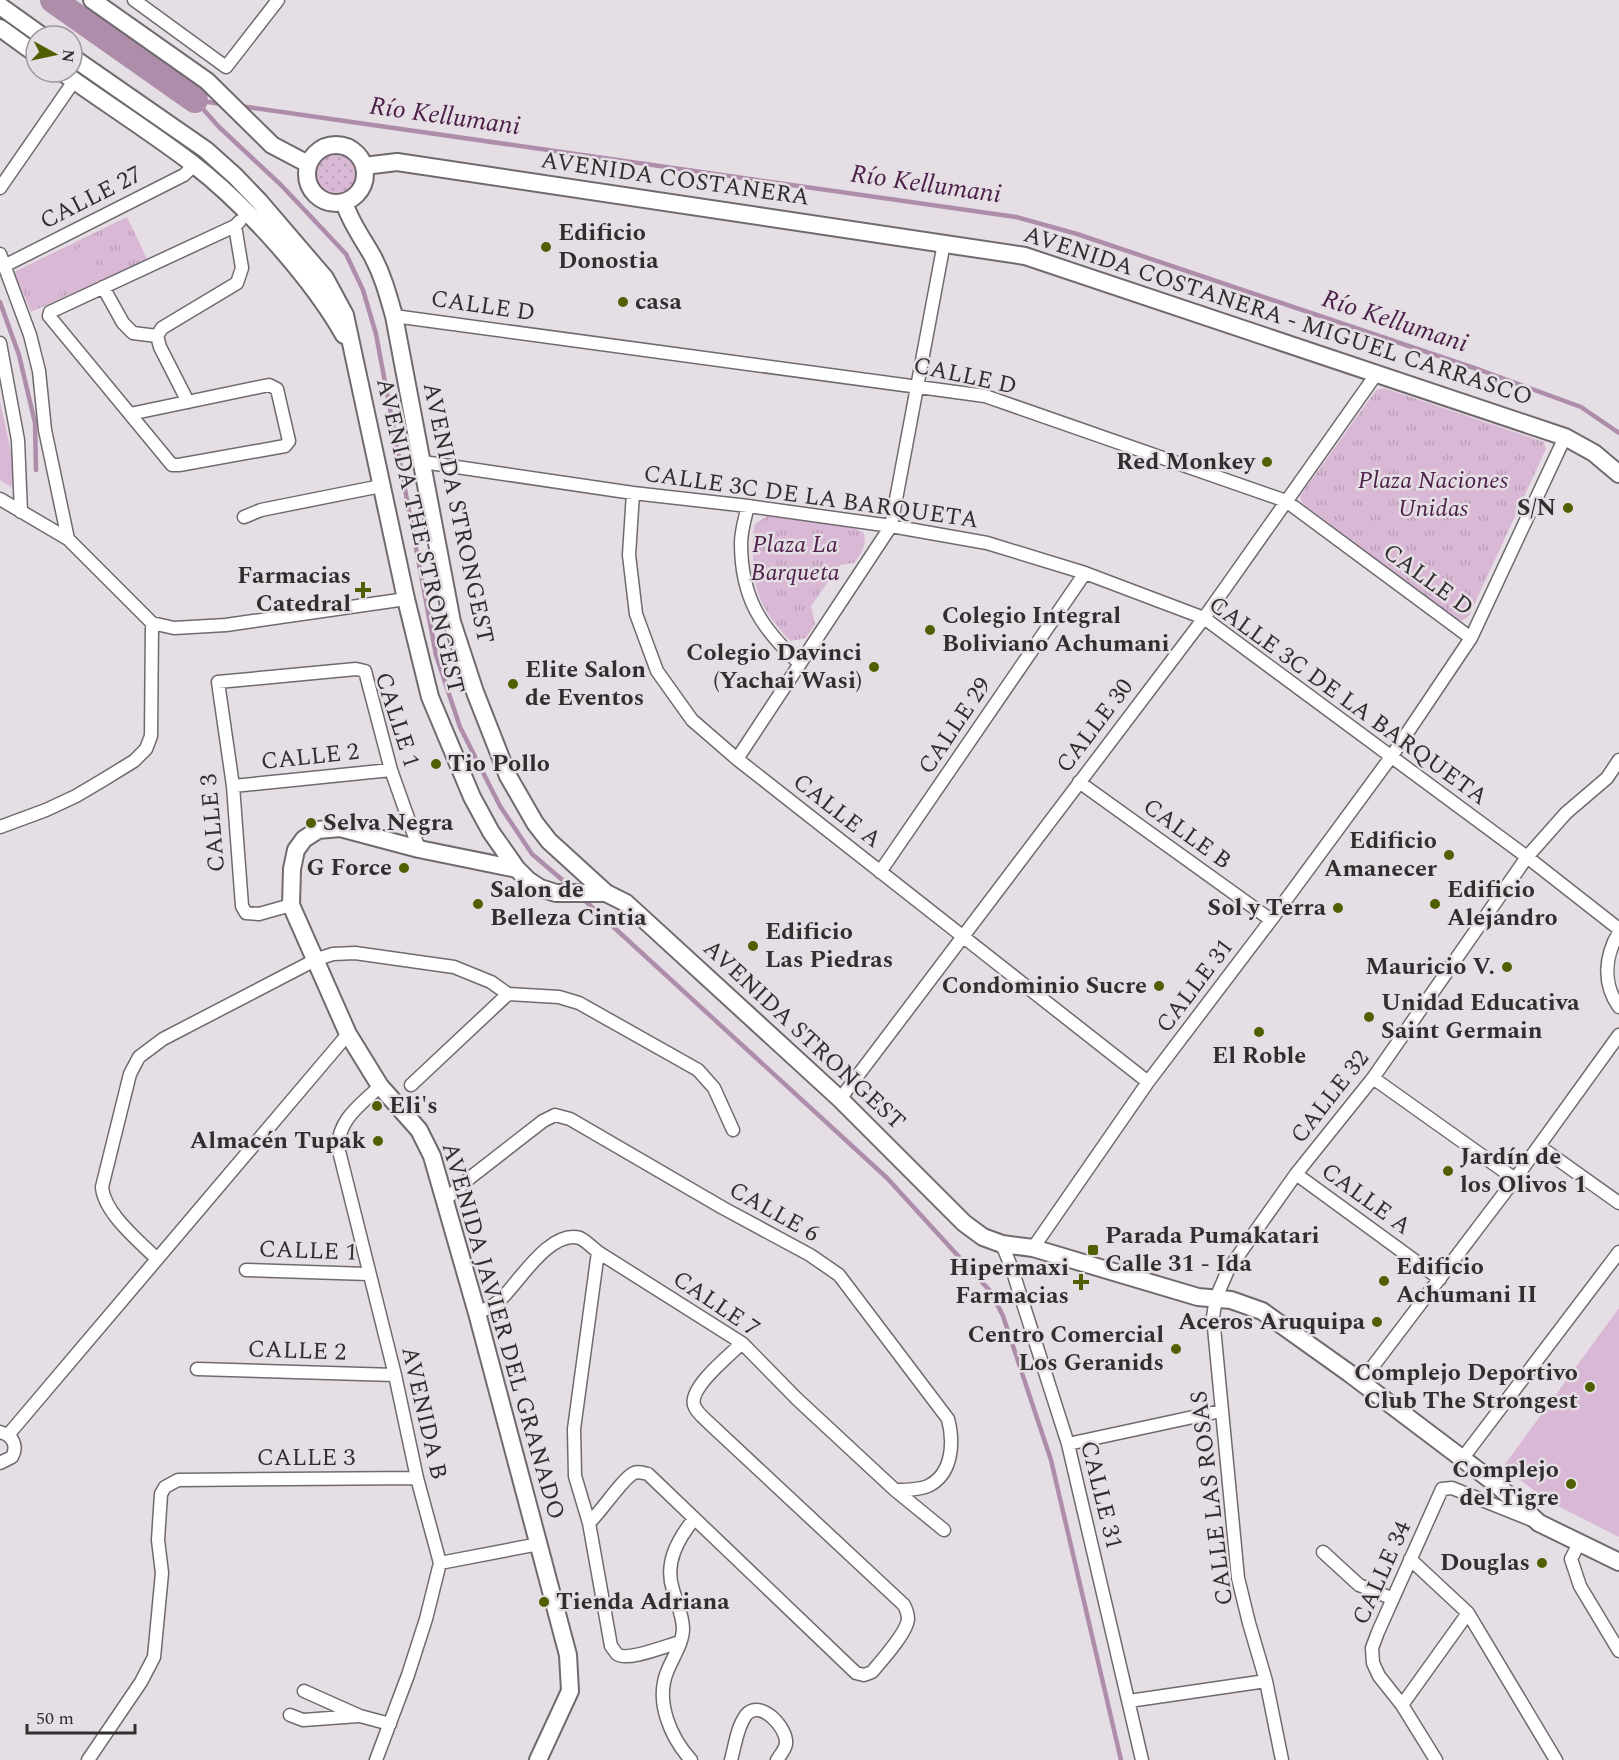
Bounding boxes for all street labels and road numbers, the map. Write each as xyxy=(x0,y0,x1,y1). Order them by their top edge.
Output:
street label: AVENIDA COSTANERA xyxy=(538,142,812,216)
street label: CALLE 27 xyxy=(34,157,148,239)
street label: AVENIDA COSTANERA - MIGUEL CARRASCO xyxy=(1019,217,1537,415)
street label: CALLE D xyxy=(428,281,538,331)
street label: CALLE D xyxy=(910,347,1020,405)
street label: AVENIDA THE STRONGEST xyxy=(366,374,474,698)
street label: AVENIDA STRONGEST xyxy=(413,379,503,647)
street label: CALLE 3C DE LA BARQUETA xyxy=(641,456,981,538)
street label: CALLE D xyxy=(1375,535,1481,625)
street label: CALLE 3C DE LA BARQUETA xyxy=(1201,587,1495,815)
street label: CALLE 1 xyxy=(365,668,429,772)
street label: CALLE 29 xyxy=(909,670,1001,782)
street label: CALLE 30 xyxy=(1047,671,1143,781)
street label: CALLE 2 xyxy=(259,734,361,780)
street label: CALLE A xyxy=(785,765,889,857)
street label: CALLE 3 xyxy=(191,772,235,874)
street label: CALLE B xyxy=(1135,789,1239,879)
street label: AVENIDA STRONGEST xyxy=(694,931,914,1139)
street label: CALLE 31 xyxy=(1147,931,1243,1041)
street label: CALLE 32 xyxy=(1282,1042,1378,1152)
street label: AVENIDA JAVIER DEL GRANADO xyxy=(432,1138,574,1524)
street label: CALLE A xyxy=(1313,1154,1419,1244)
street label: CALLE 6 xyxy=(722,1172,826,1252)
street label: CALLE 1 xyxy=(258,1231,358,1271)
street label: CALLE 7 xyxy=(665,1262,767,1346)
street label: CALLE 2 xyxy=(247,1331,347,1371)
street label: AVENIDA B xyxy=(391,1343,457,1483)
street label: CALLE LAS ROSAS xyxy=(1181,1388,1243,1608)
street label: CALLE 31 xyxy=(1070,1437,1132,1553)
street label: CALLE 3 xyxy=(257,1440,355,1476)
street label: CALLE 34 xyxy=(1343,1515,1421,1631)

